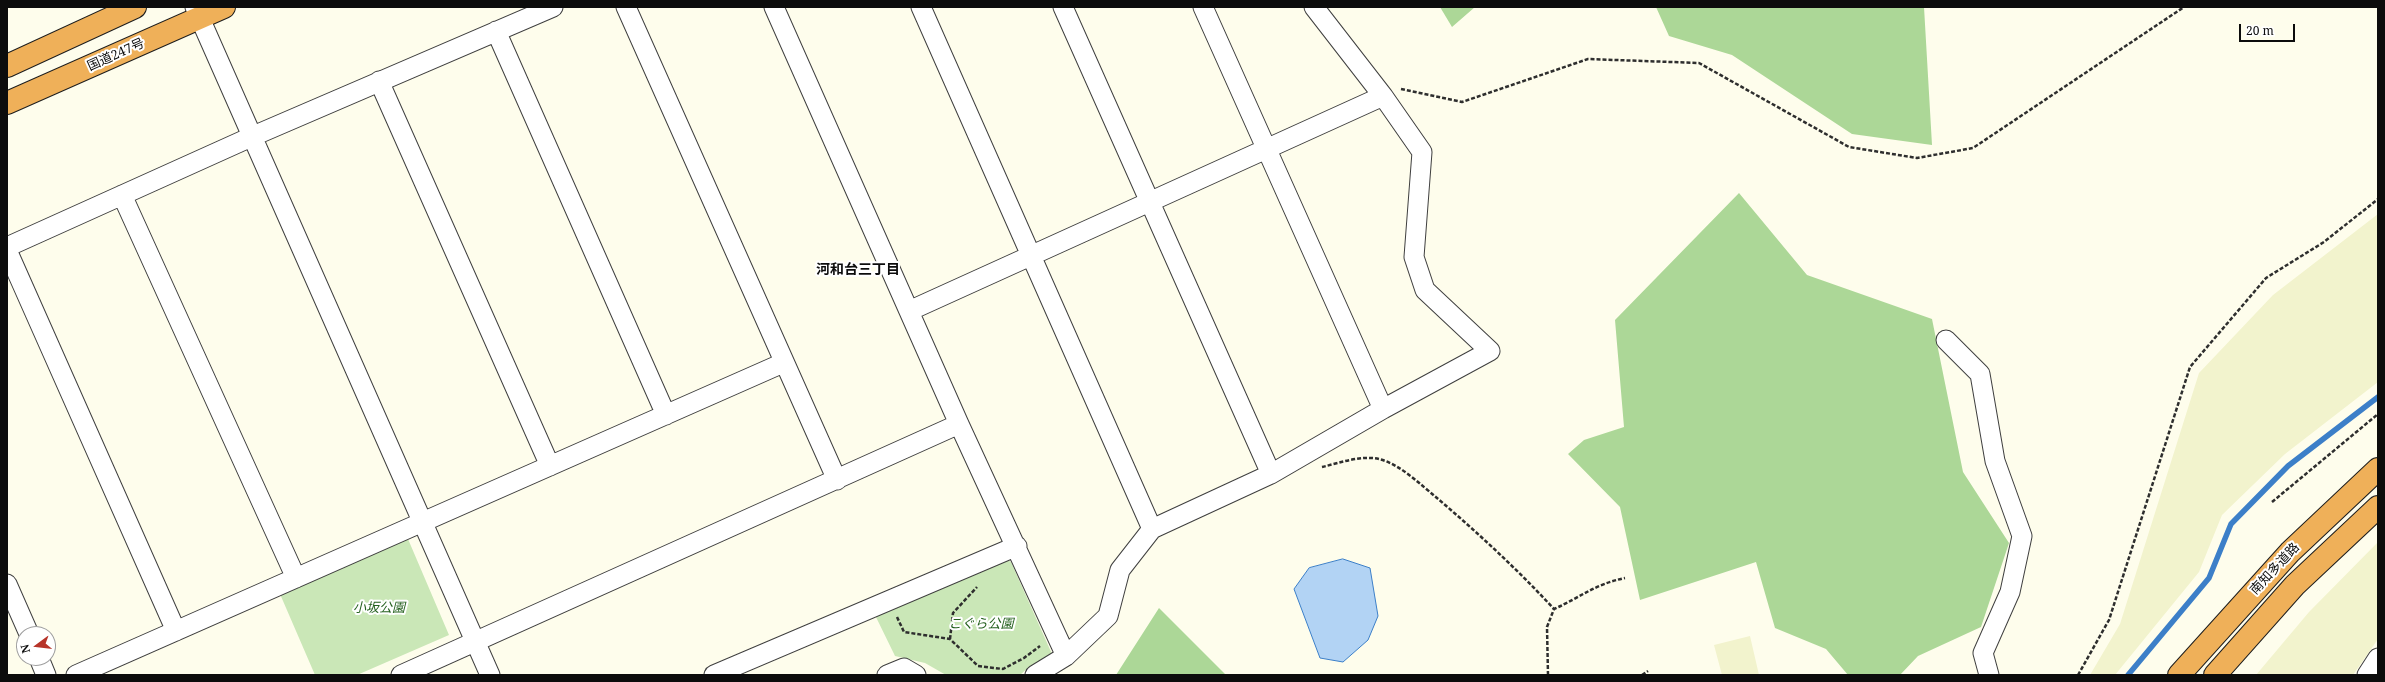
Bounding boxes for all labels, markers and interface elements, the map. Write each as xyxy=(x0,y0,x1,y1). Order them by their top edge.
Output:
scale bar xyxy=(2241,16,2297,42)
text: 20 m xyxy=(2246,22,2274,39)
street label: 国道247号 xyxy=(85,36,147,74)
district label: 河和台三丁目 xyxy=(816,262,900,278)
street label: 南知多道路 xyxy=(2247,540,2303,598)
park label: 小坂公園 xyxy=(353,600,405,616)
park label: こぐら公園 xyxy=(949,616,1013,632)
north arrow xyxy=(16,626,56,666)
text: N xyxy=(17,643,33,655)

